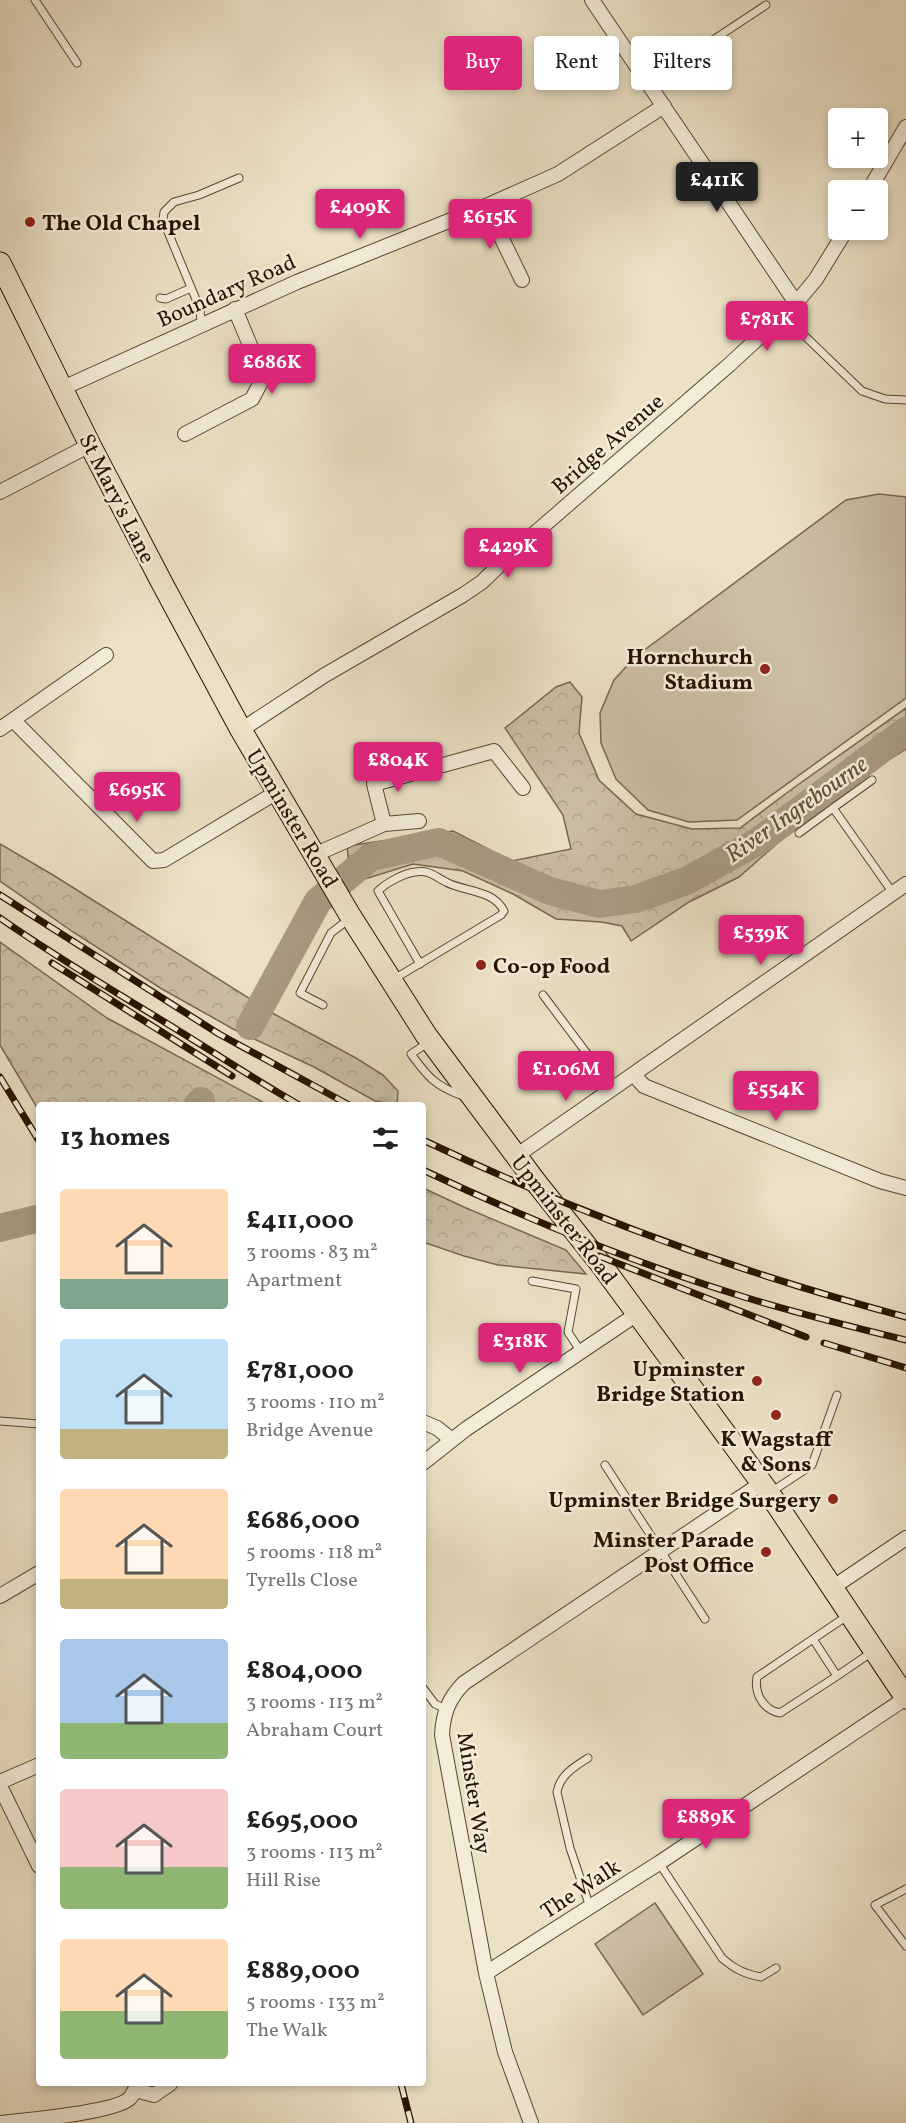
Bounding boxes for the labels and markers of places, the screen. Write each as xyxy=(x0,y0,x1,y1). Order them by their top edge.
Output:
pin: £411K xyxy=(675,162,759,213)
pin: £409K xyxy=(318,189,402,240)
pin: £615K xyxy=(448,199,532,250)
place label: The Old Chapel xyxy=(42,209,200,240)
marker: The Old Chapel xyxy=(23,215,37,229)
pin: £781K xyxy=(725,301,809,352)
pin: £686K xyxy=(230,344,314,395)
pin: £429K xyxy=(466,528,550,579)
place label: Hornchurch Stadium xyxy=(627,643,753,699)
marker: Hornchurch Stadium xyxy=(758,662,772,676)
pin: £804K xyxy=(356,742,440,793)
pin: £695K xyxy=(95,772,179,823)
pin: £539K xyxy=(719,915,803,966)
place label: Co-op Food xyxy=(493,952,610,983)
marker: Co-op Food xyxy=(474,958,488,972)
pin: £1.06M xyxy=(517,1051,615,1102)
pin: £554K xyxy=(734,1071,818,1122)
pin: £318K xyxy=(478,1323,562,1374)
place label: Upminster Bridge Station xyxy=(596,1355,746,1411)
marker: Upminster Bridge Station xyxy=(750,1374,764,1388)
marker: K Wagstaff & Sons xyxy=(769,1408,783,1422)
place label: K Wagstaff & Sons xyxy=(721,1425,833,1481)
place label: Upminster Bridge Surgery xyxy=(548,1486,822,1517)
marker: Upminster Bridge Surgery xyxy=(826,1492,840,1506)
place label: Minster Parade Post Office xyxy=(593,1526,754,1582)
marker: Minster Parade Post Office xyxy=(759,1545,773,1559)
pin: £889K xyxy=(664,1799,748,1850)

